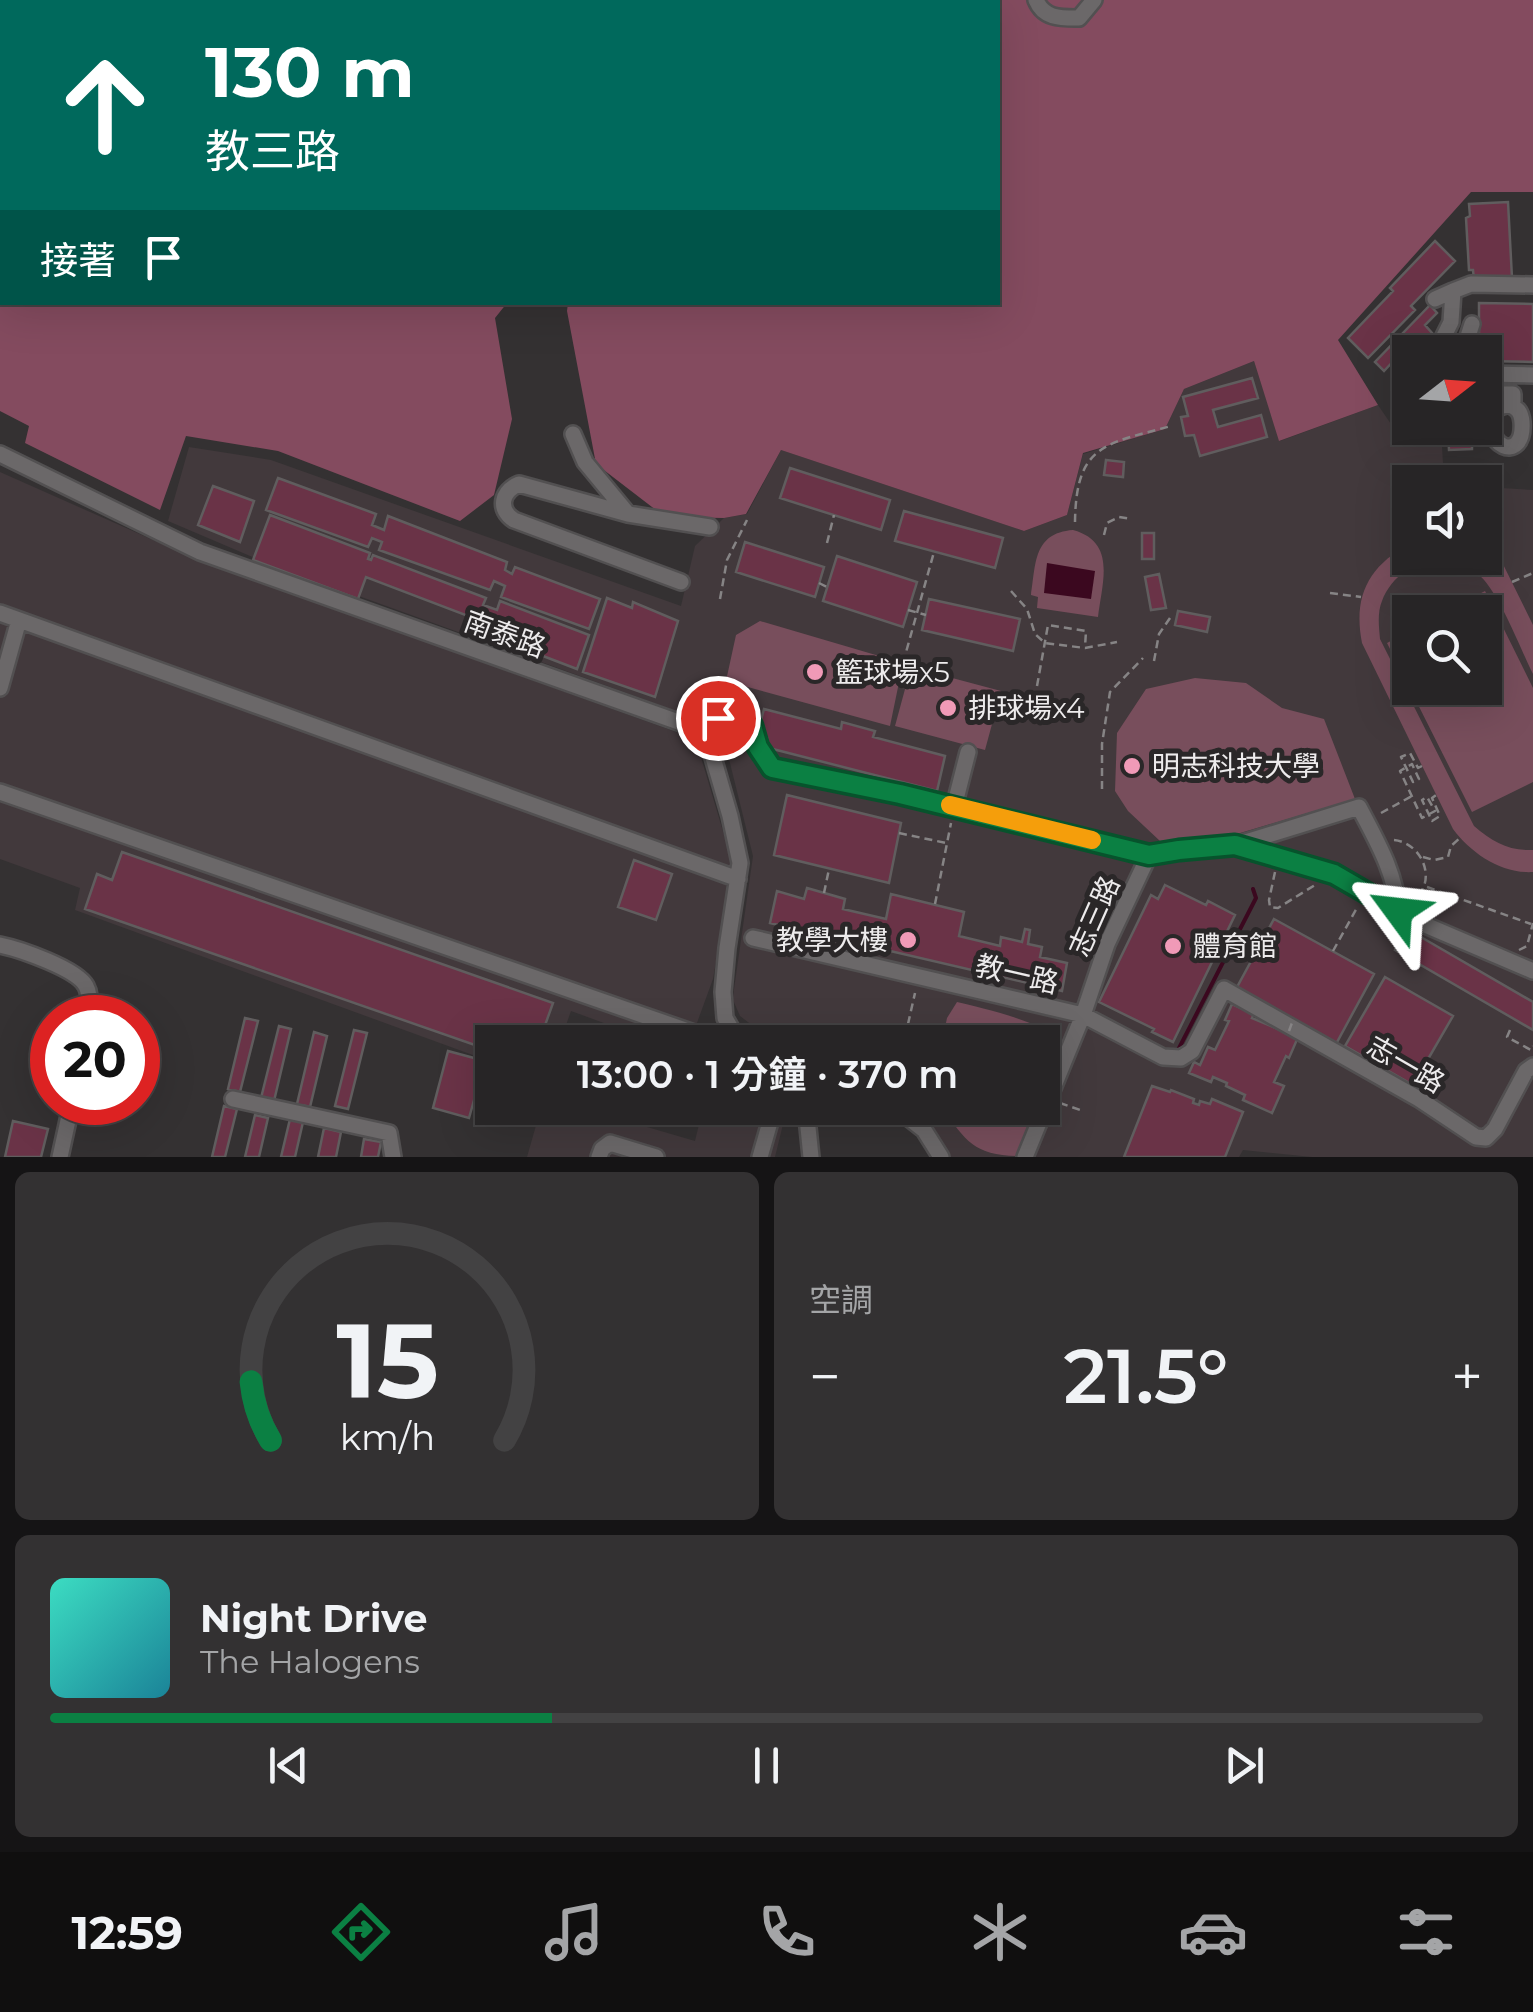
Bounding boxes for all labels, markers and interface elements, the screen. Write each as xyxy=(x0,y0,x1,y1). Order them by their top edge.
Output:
text: 130 m xyxy=(205,29,415,115)
icon: ahead xyxy=(40,40,170,170)
text: 教三路 xyxy=(205,123,340,178)
icon: arrive xyxy=(136,230,191,285)
text: 接著 xyxy=(40,237,116,284)
north arrow xyxy=(1392,335,1502,445)
map controls xyxy=(1392,335,1502,705)
button: sound xyxy=(1392,465,1502,575)
button: search xyxy=(1392,595,1502,705)
street label: 南泰路 xyxy=(460,604,550,664)
place label: 籃球場x5 xyxy=(835,655,950,689)
marker: 籃球場x5 xyxy=(804,661,826,683)
pin xyxy=(676,676,761,761)
icon: arrive xyxy=(691,691,746,746)
place label: 排球場x4 xyxy=(968,691,1085,725)
marker: 排球場x4 xyxy=(937,697,959,719)
place label: 明志科技大學 xyxy=(1152,749,1320,783)
marker: 明志科技大學 xyxy=(1121,755,1143,777)
position arrow xyxy=(1346,859,1450,963)
street label: 志三路 xyxy=(1061,871,1127,961)
place label: 教學大樓 xyxy=(776,923,888,957)
marker: 教學大樓 xyxy=(897,929,919,951)
place label: 體育館 xyxy=(1193,929,1277,963)
marker: 體育館 xyxy=(1162,935,1184,957)
street label: 教一路 xyxy=(972,948,1062,1000)
speed limit sign: 20 xyxy=(30,995,160,1125)
street label: 志一路 xyxy=(1361,1028,1451,1100)
text: 13:00 · 1 分鐘 · 370 m xyxy=(577,1051,958,1098)
text: 空調 xyxy=(809,1280,873,1319)
text: 15 xyxy=(336,1297,438,1424)
text: 21.5° xyxy=(1063,1330,1229,1422)
text: − xyxy=(809,1343,841,1410)
text: + xyxy=(1451,1343,1483,1410)
text: km/h xyxy=(339,1415,435,1459)
text: Night Drive xyxy=(200,1595,427,1642)
text: The Halogens xyxy=(200,1642,420,1681)
icon: previous xyxy=(261,1738,316,1793)
icon: pause xyxy=(739,1738,794,1793)
icon: next xyxy=(1217,1738,1272,1793)
icon: directions xyxy=(326,1897,396,1967)
icon: music xyxy=(539,1897,609,1967)
icon: phone xyxy=(752,1897,822,1967)
icon: climate xyxy=(965,1897,1035,1967)
icon: car xyxy=(1178,1897,1248,1967)
icon: filters xyxy=(1391,1897,1461,1967)
text: 12:59 xyxy=(72,1905,183,1960)

